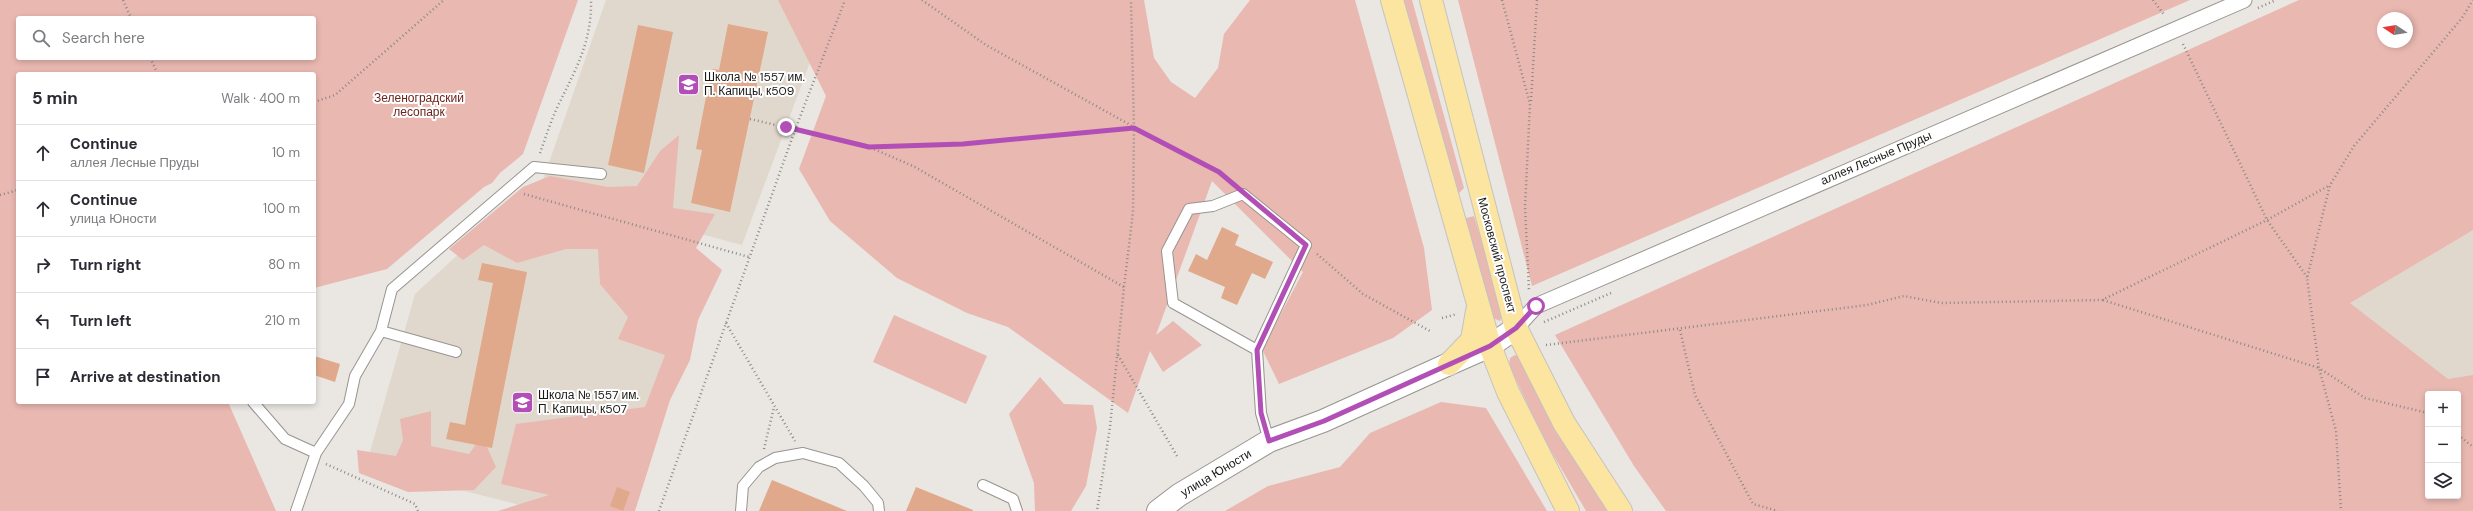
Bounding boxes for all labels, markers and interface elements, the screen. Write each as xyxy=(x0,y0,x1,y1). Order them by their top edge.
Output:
north arrow xyxy=(2377,12,2413,48)
search box xyxy=(16,16,316,60)
icon: search xyxy=(30,27,52,49)
text: Search here xyxy=(62,28,145,48)
place label: Школа № 1557 им. П. Капицы, к509 xyxy=(704,69,805,99)
school or university icon: Школа № 1557 им. П. Капицы, к509 xyxy=(676,71,702,97)
text: 5 min xyxy=(32,87,78,109)
text: Walk · 400 m xyxy=(221,90,300,107)
park label: Зеленоградский лесопарк xyxy=(374,90,464,120)
route end xyxy=(777,118,795,136)
street label: аллея Лесные Пруды xyxy=(1818,127,1934,189)
text: Continue xyxy=(70,134,138,154)
icon: ahead xyxy=(32,142,54,164)
text: 10 m xyxy=(272,144,300,161)
text: аллея Лесные Пруды xyxy=(70,154,199,171)
text: Continue xyxy=(70,190,138,210)
street label: Московский проспект xyxy=(1474,196,1520,315)
icon: ahead xyxy=(32,198,54,220)
text: 100 m xyxy=(263,200,300,217)
text: улица Юности xyxy=(70,210,156,227)
icon: right xyxy=(32,254,54,276)
text: Turn right xyxy=(70,255,141,275)
text: 80 m xyxy=(268,256,300,273)
route start xyxy=(1527,297,1545,315)
icon: left xyxy=(32,310,54,332)
text: Turn left xyxy=(70,311,131,331)
text: 210 m xyxy=(265,312,300,329)
icon: arrive xyxy=(32,366,54,388)
text: Arrive at destination xyxy=(70,367,221,387)
place label: Школа № 1557 им. П. Капицы, к507 xyxy=(538,387,639,417)
school or university icon: Школа № 1557 им. П. Капицы, к507 xyxy=(509,389,535,415)
map controls xyxy=(2425,391,2461,499)
button: + xyxy=(2425,391,2461,427)
button: − xyxy=(2425,427,2461,463)
street label: улица Юности xyxy=(1178,446,1254,500)
button: layers xyxy=(2425,463,2461,499)

